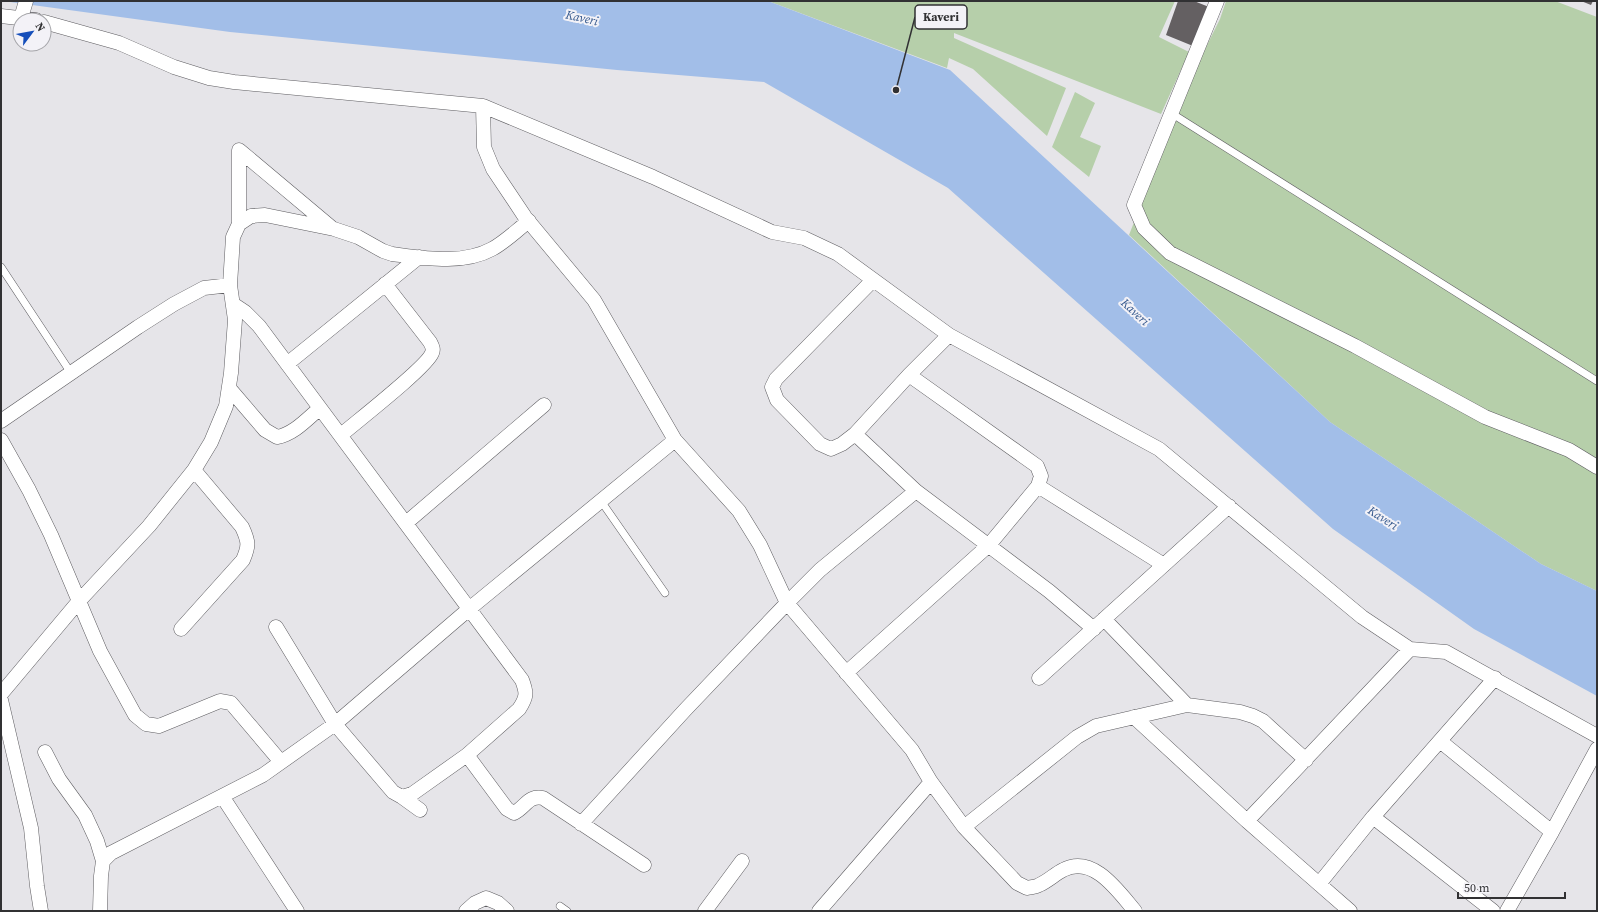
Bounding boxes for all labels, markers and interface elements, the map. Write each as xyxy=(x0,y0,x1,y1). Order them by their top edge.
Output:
callout: Kaveri xyxy=(915,5,967,29)
water label: Kaveri xyxy=(563,6,600,30)
text: Kaveri xyxy=(923,9,959,25)
north arrow xyxy=(12,12,52,52)
text: N xyxy=(32,20,49,34)
water label: Kaveri xyxy=(1117,294,1153,329)
water label: Kaveri xyxy=(1364,502,1401,534)
scale bar xyxy=(1458,874,1565,900)
text: 50 m xyxy=(1464,880,1490,896)

